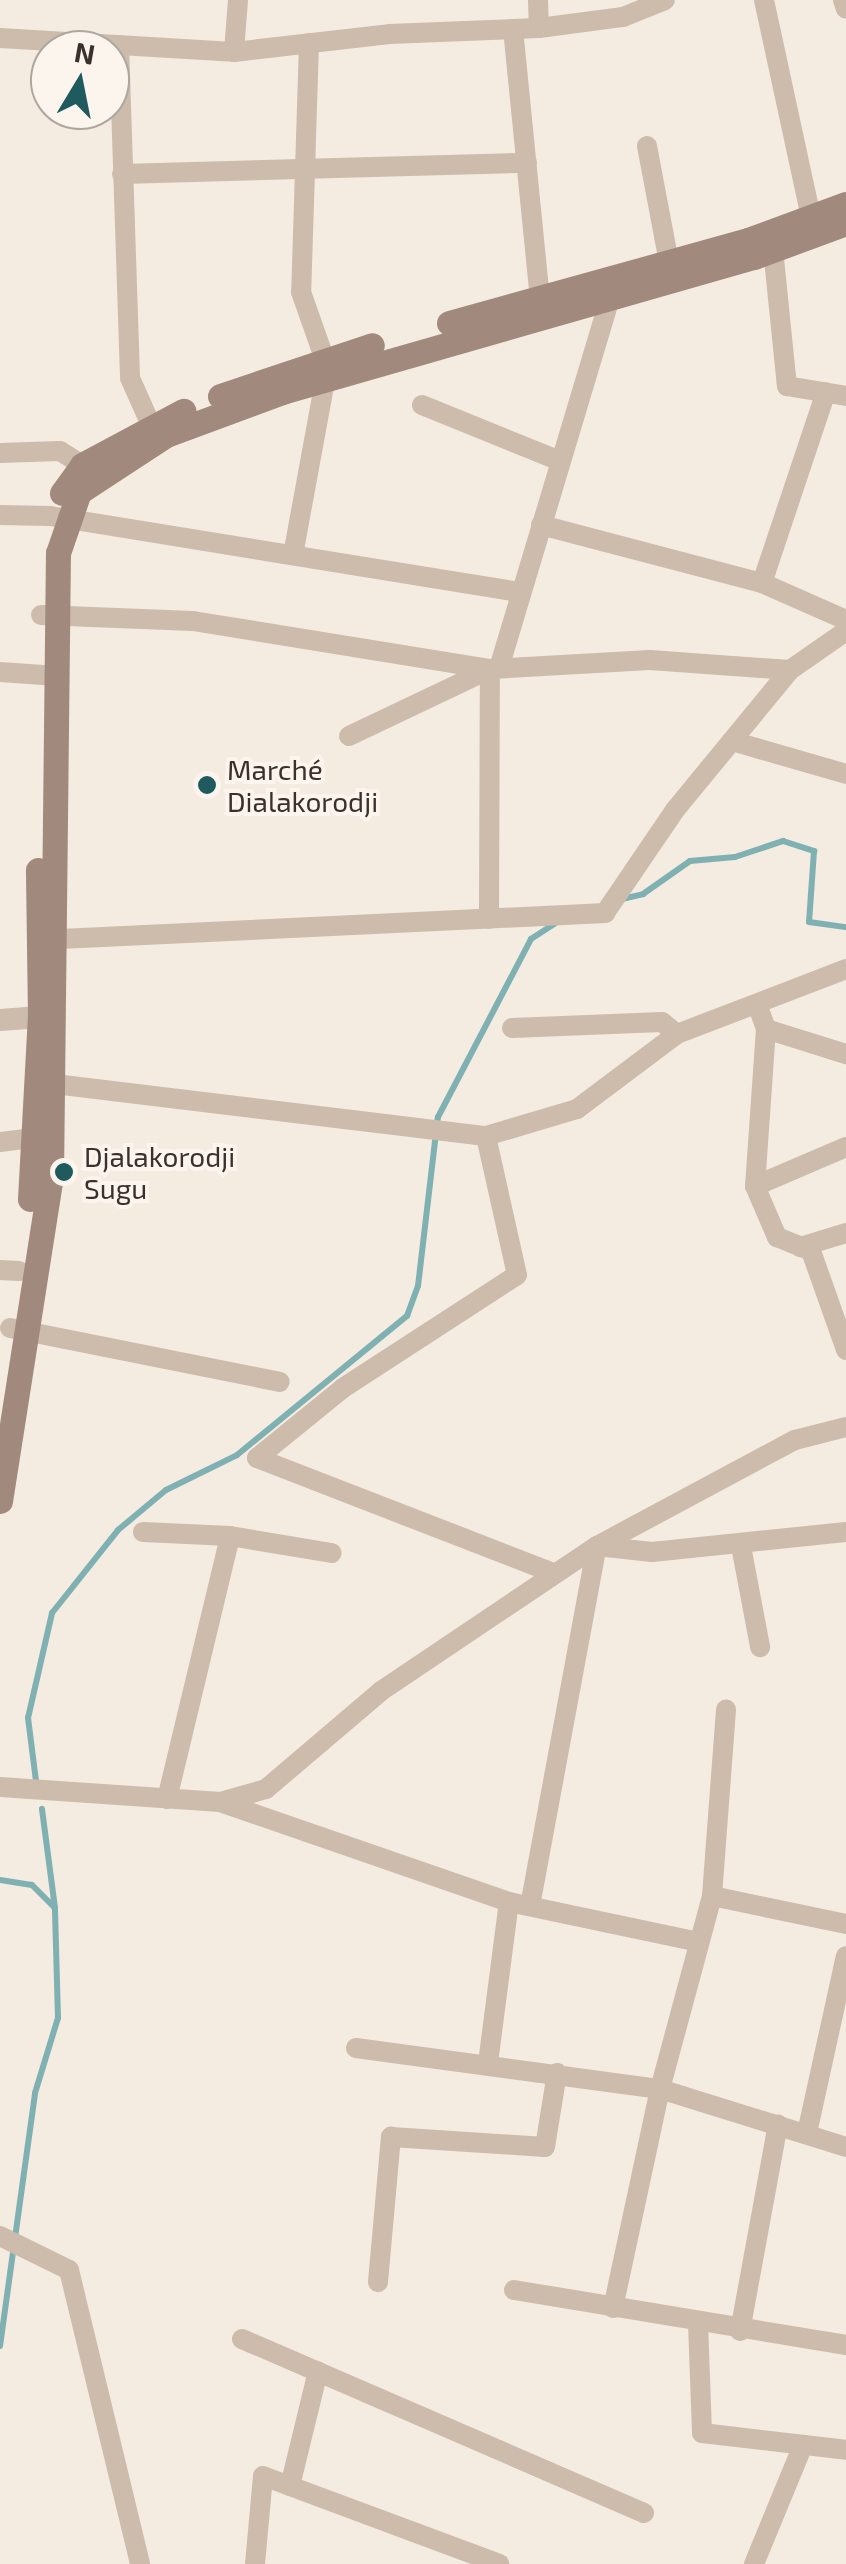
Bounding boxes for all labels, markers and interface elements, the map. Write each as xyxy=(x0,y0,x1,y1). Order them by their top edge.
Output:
north arrow xyxy=(30,30,130,130)
text: N xyxy=(72,34,98,71)
place label: Marché Dialakorodji xyxy=(227,752,378,818)
marker: Marché Dialakorodji xyxy=(196,774,218,796)
place label: Djalakorodji Sugu xyxy=(84,1139,235,1205)
marker: Djalakorodji Sugu xyxy=(53,1161,75,1183)

